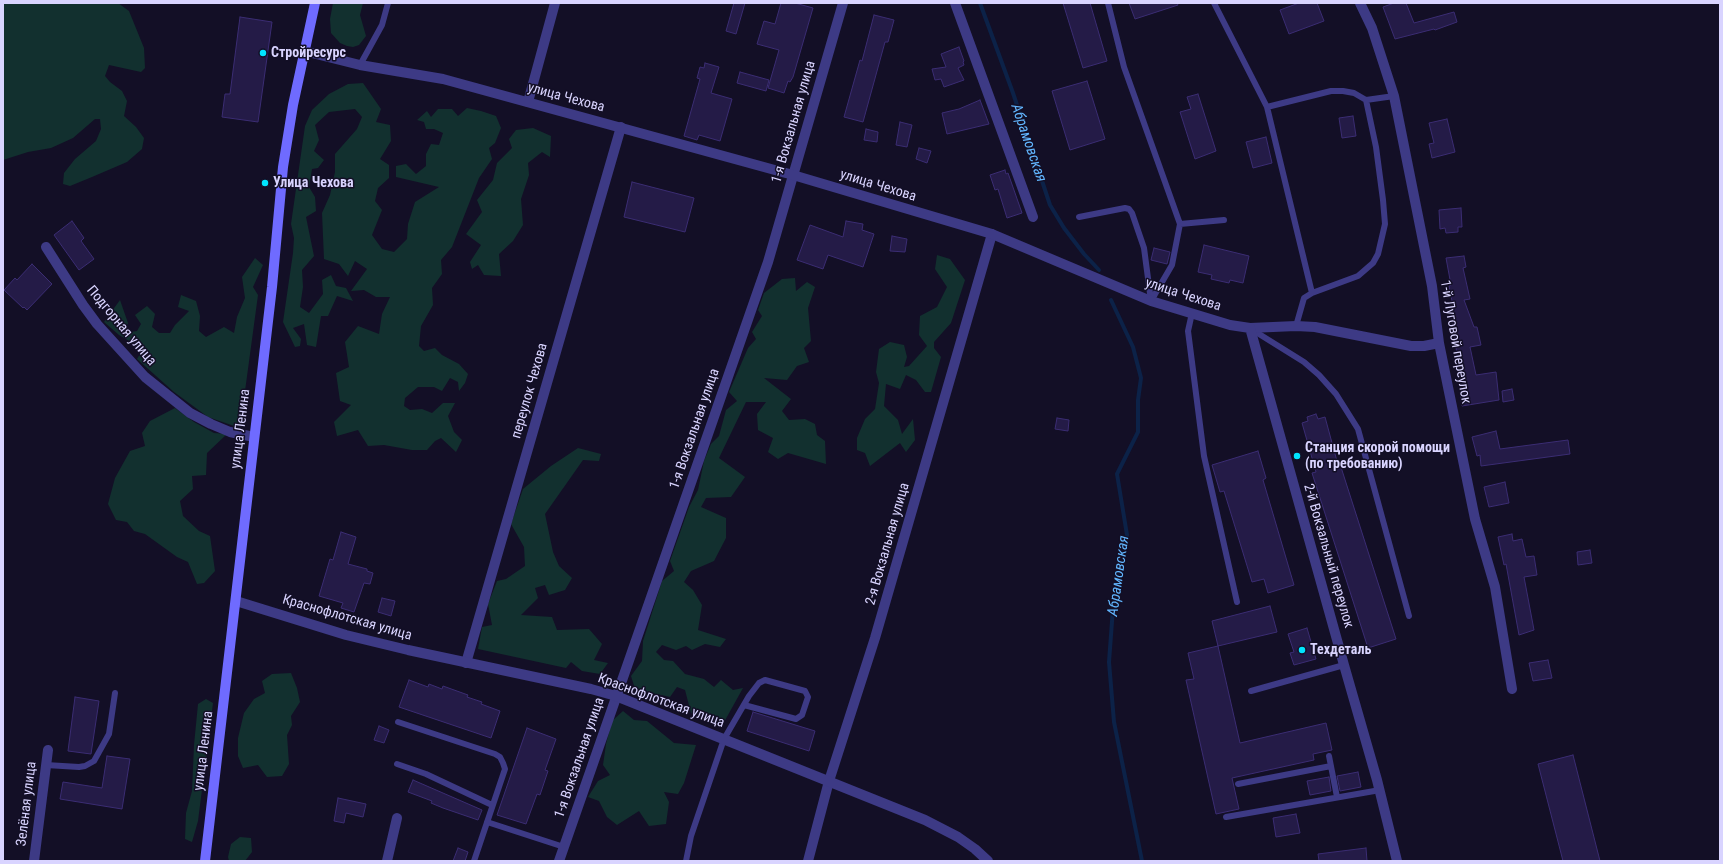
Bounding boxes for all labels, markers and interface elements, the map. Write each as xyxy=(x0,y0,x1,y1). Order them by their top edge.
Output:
place label: Стройресурс xyxy=(271,45,346,61)
marker: Стройресурс xyxy=(258,48,268,58)
street label: 1-я Вокзальная улица xyxy=(769,59,819,185)
street label: улица Чехова xyxy=(526,80,606,116)
water label: Абрамовская xyxy=(1006,102,1050,184)
street label: улица Чехова xyxy=(838,166,918,206)
place label: Улица Чехова xyxy=(273,175,354,191)
marker: Улица Чехова xyxy=(260,178,270,188)
street label: улица Чехова xyxy=(1143,275,1223,315)
street label: 1-й Луговой переулок xyxy=(1436,279,1474,405)
street label: Подгорная улица xyxy=(83,283,159,369)
street label: переулок Чехова xyxy=(508,341,552,441)
street label: 1-я Вокзальная улица xyxy=(667,367,723,491)
street label: улица Ленина xyxy=(228,388,254,470)
place label: Станция скорой помощи (по требованию) xyxy=(1305,440,1450,472)
marker: Станция скорой помощи (по требованию) xyxy=(1292,451,1302,461)
street label: 2-я Вокзальная улица xyxy=(863,481,913,607)
street label: 2-й Вокзальный переулок xyxy=(1299,482,1357,630)
water label: Абрамовская xyxy=(1104,535,1134,617)
street label: Краснофлотская улица xyxy=(280,591,414,645)
place label: Техдеталь xyxy=(1310,642,1371,658)
marker: Техдеталь xyxy=(1297,645,1307,655)
street label: Краснофлотская улица xyxy=(595,670,727,732)
street label: 1-я Вокзальная улица xyxy=(552,696,608,820)
street label: улица Ленина xyxy=(191,710,217,792)
street label: Зелёная улица xyxy=(13,761,41,847)

